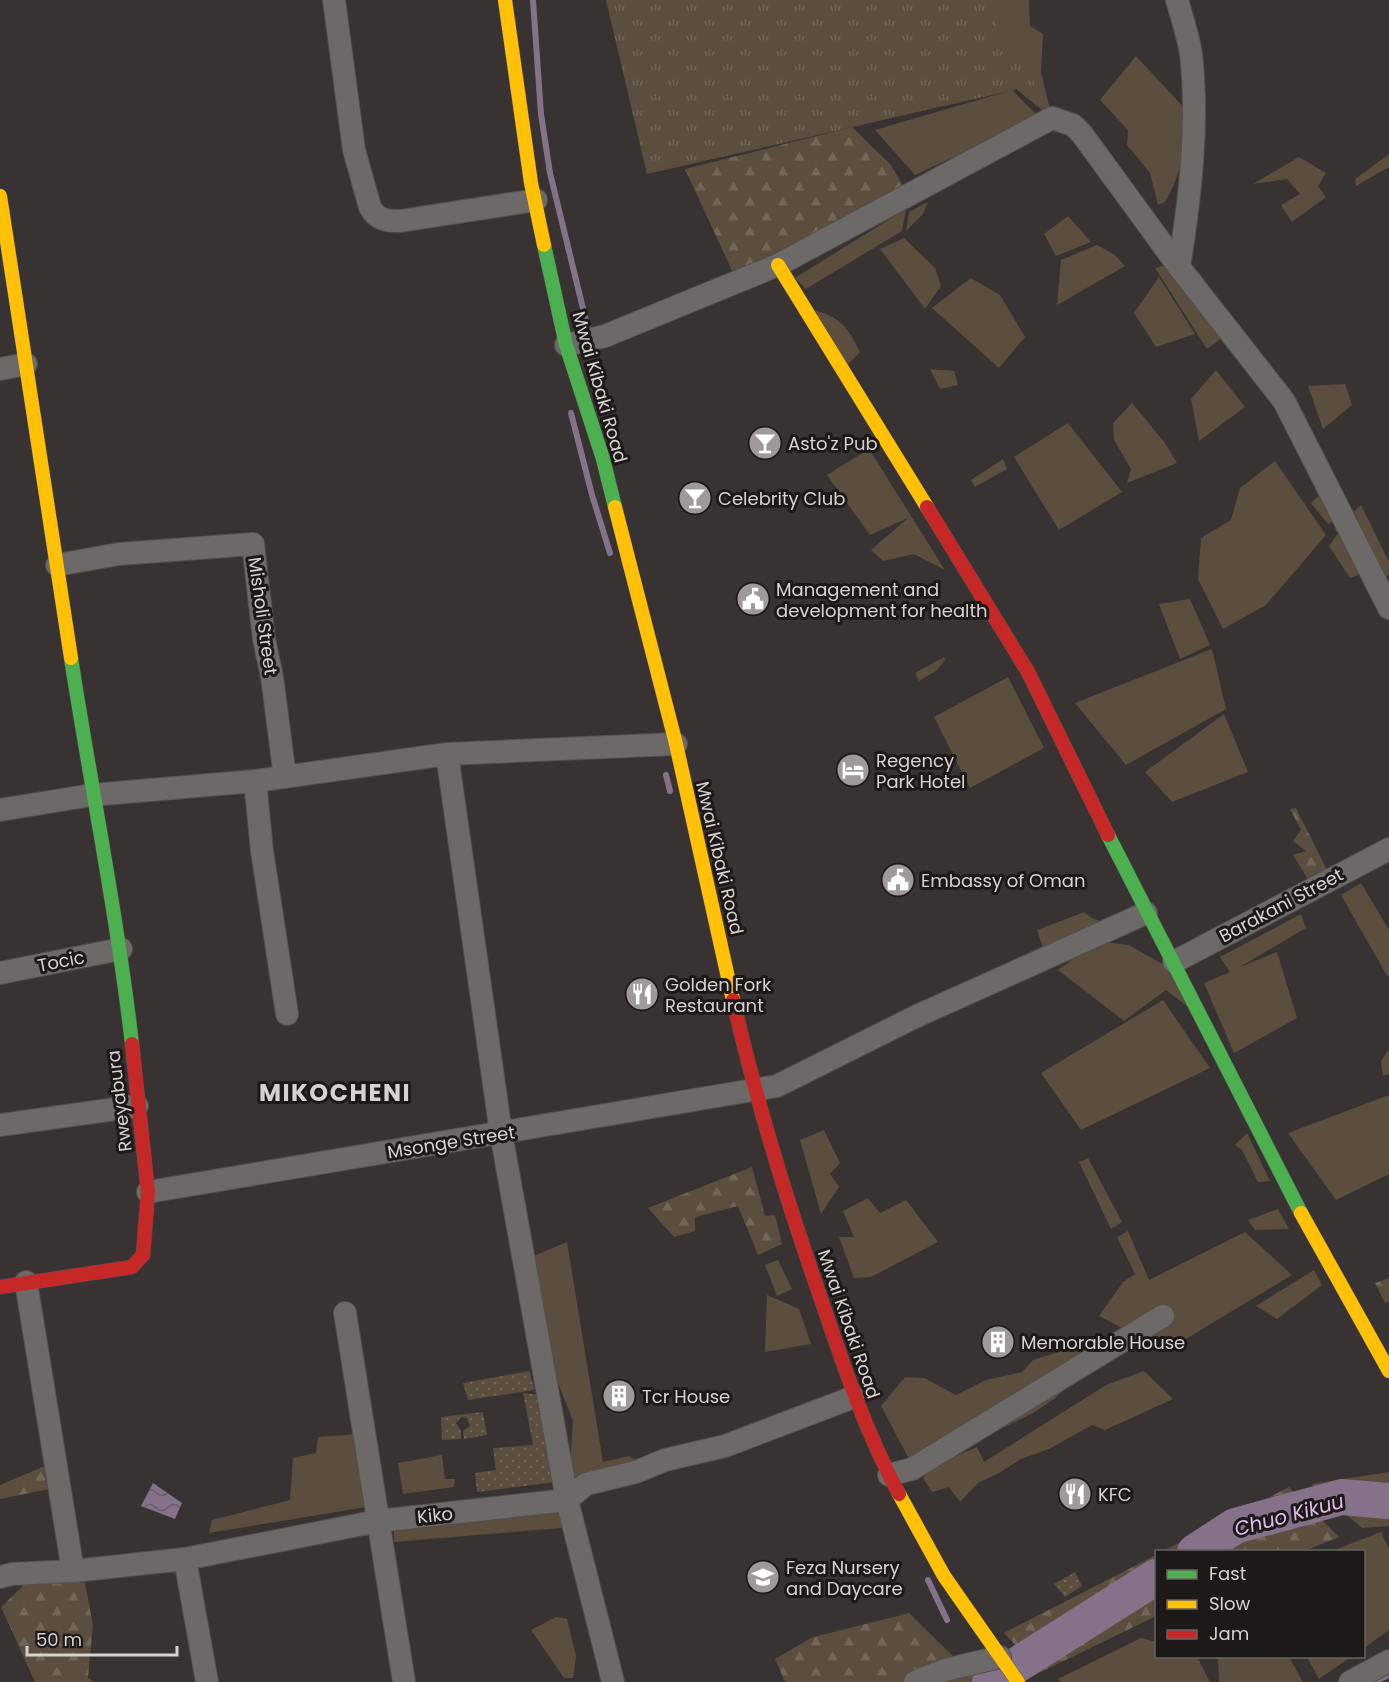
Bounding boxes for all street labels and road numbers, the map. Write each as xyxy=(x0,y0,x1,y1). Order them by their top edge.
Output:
street label: Mwai Kibaki Road xyxy=(566,308,634,466)
street label: Misholi Street xyxy=(242,555,284,677)
street label: Mwai Kibaki Road xyxy=(690,779,750,937)
street label: Barakani Street xyxy=(1215,862,1347,948)
street label: Tocic xyxy=(35,944,87,978)
street label: Rweyabura xyxy=(100,1049,138,1153)
street label: Msonge Street xyxy=(385,1120,517,1164)
street label: Mwai Kibaki Road xyxy=(812,1246,886,1402)
street label: Kiko xyxy=(416,1501,454,1529)

